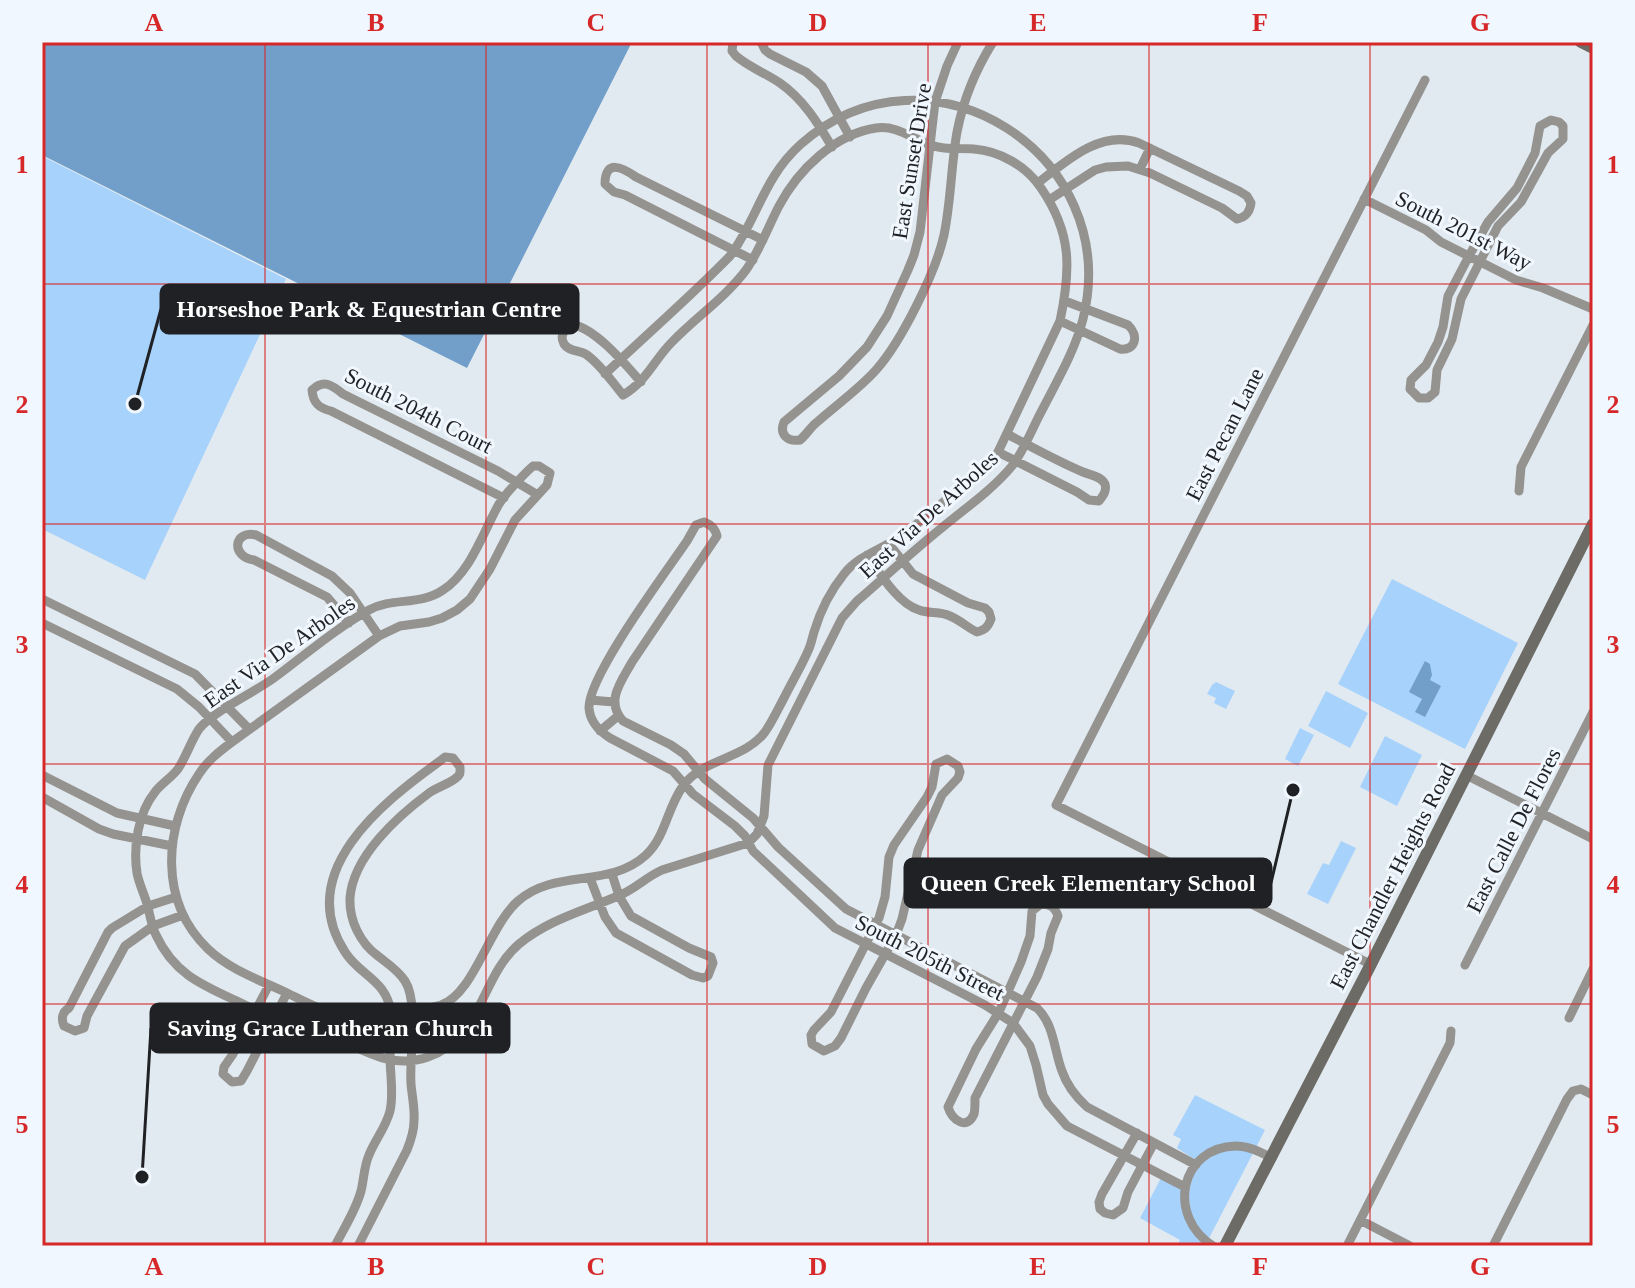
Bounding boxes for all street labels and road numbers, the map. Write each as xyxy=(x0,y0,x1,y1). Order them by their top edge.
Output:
street label: East Sunset Drive xyxy=(887,81,936,241)
street label: South 201st Way xyxy=(1392,185,1536,275)
street label: South 204th Court xyxy=(341,362,497,458)
street label: East Pecan Lane xyxy=(1180,364,1269,505)
street label: East Via De Arboles xyxy=(854,445,1003,583)
street label: East Via De Arboles xyxy=(199,590,360,713)
street label: East Calle De Flores xyxy=(1461,744,1566,917)
street label: East Chandler Heights Road xyxy=(1325,759,1460,993)
street label: South 205th Street xyxy=(851,909,1008,1006)

